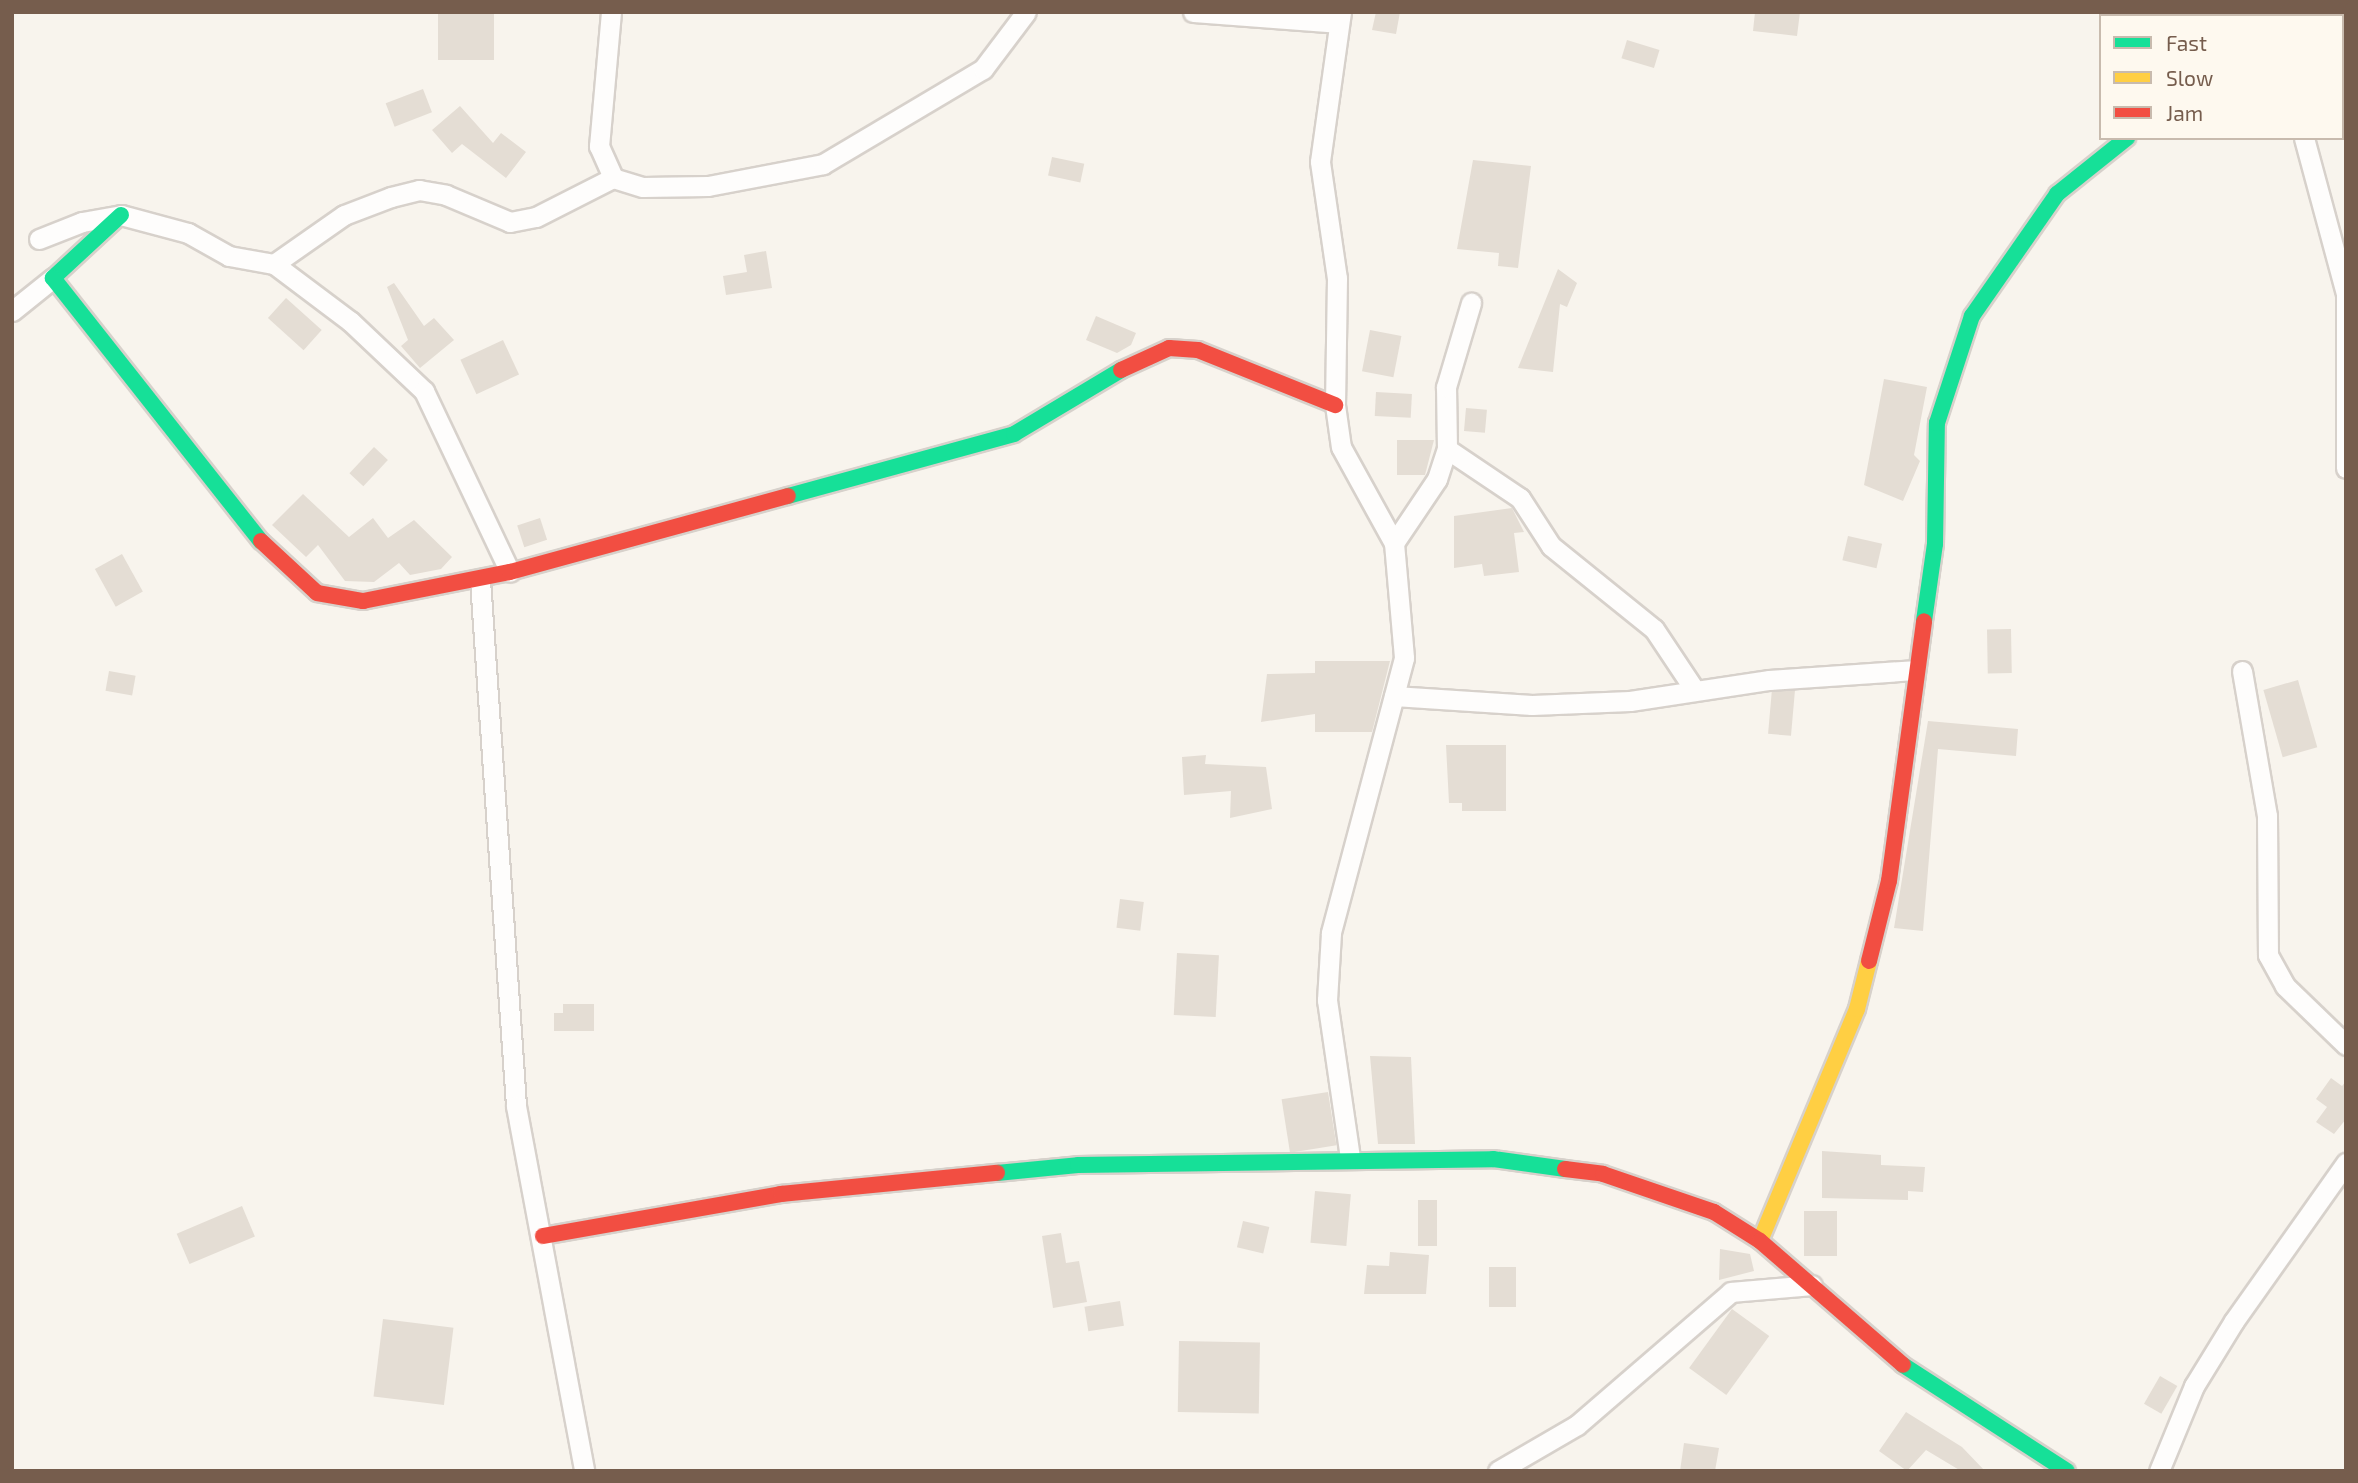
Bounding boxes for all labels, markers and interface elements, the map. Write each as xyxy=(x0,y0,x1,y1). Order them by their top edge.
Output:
legend xyxy=(2099,14,2344,140)
text: Fast xyxy=(2166,30,2207,55)
text: Slow xyxy=(2166,65,2213,90)
text: Jam xyxy=(2166,100,2203,125)

